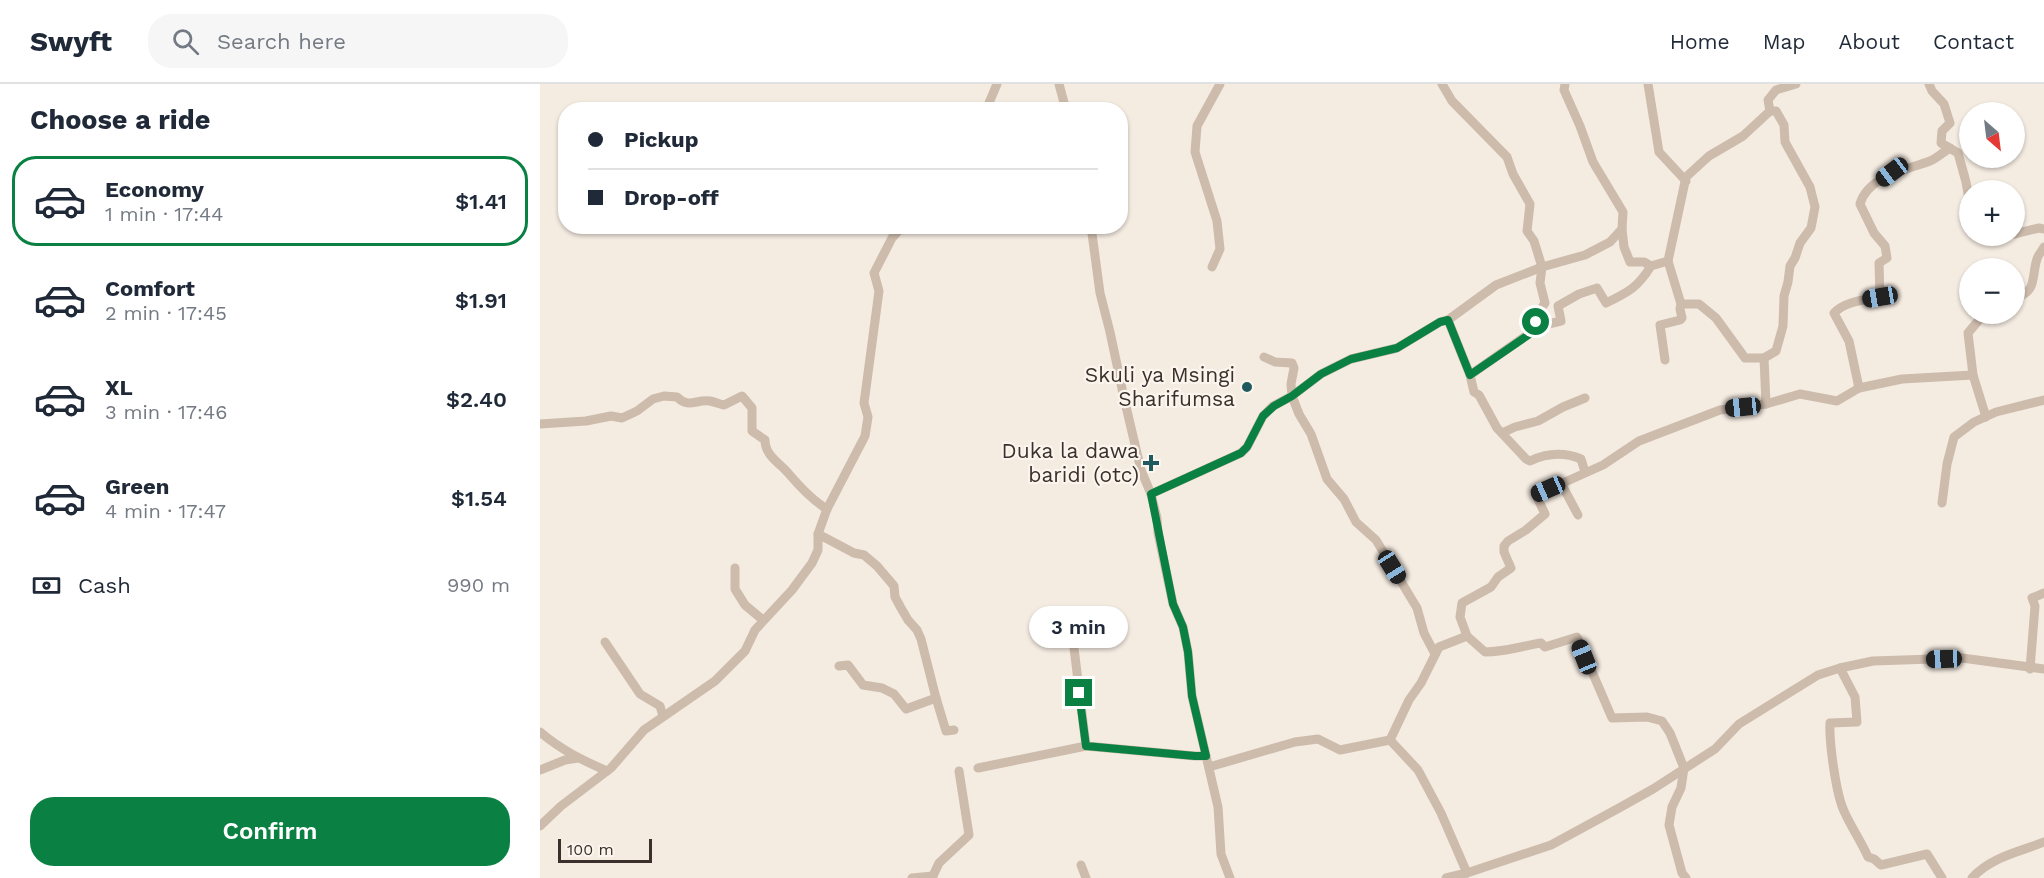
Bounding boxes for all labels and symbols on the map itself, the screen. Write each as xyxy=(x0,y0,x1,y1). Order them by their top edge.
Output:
north arrow xyxy=(1959,102,2025,168)
car xyxy=(1872,154,1912,190)
car xyxy=(1861,285,1899,309)
route start xyxy=(1522,308,1549,335)
place label: Skuli ya Msingi Sharifumsa xyxy=(1085,362,1235,411)
marker: Skuli ya Msingi Sharifumsa xyxy=(1240,380,1254,394)
car xyxy=(1724,396,1762,418)
place label: Duka la dawa baridi (otc) xyxy=(1002,438,1139,487)
marker: Duka la dawa baridi (otc) xyxy=(1144,456,1158,470)
car xyxy=(1528,473,1568,505)
car xyxy=(1375,547,1409,587)
callout: 3 min xyxy=(1030,606,1128,648)
car xyxy=(1569,637,1599,677)
car xyxy=(1926,649,1962,669)
route end xyxy=(1065,679,1092,706)
scale bar xyxy=(558,836,652,864)

